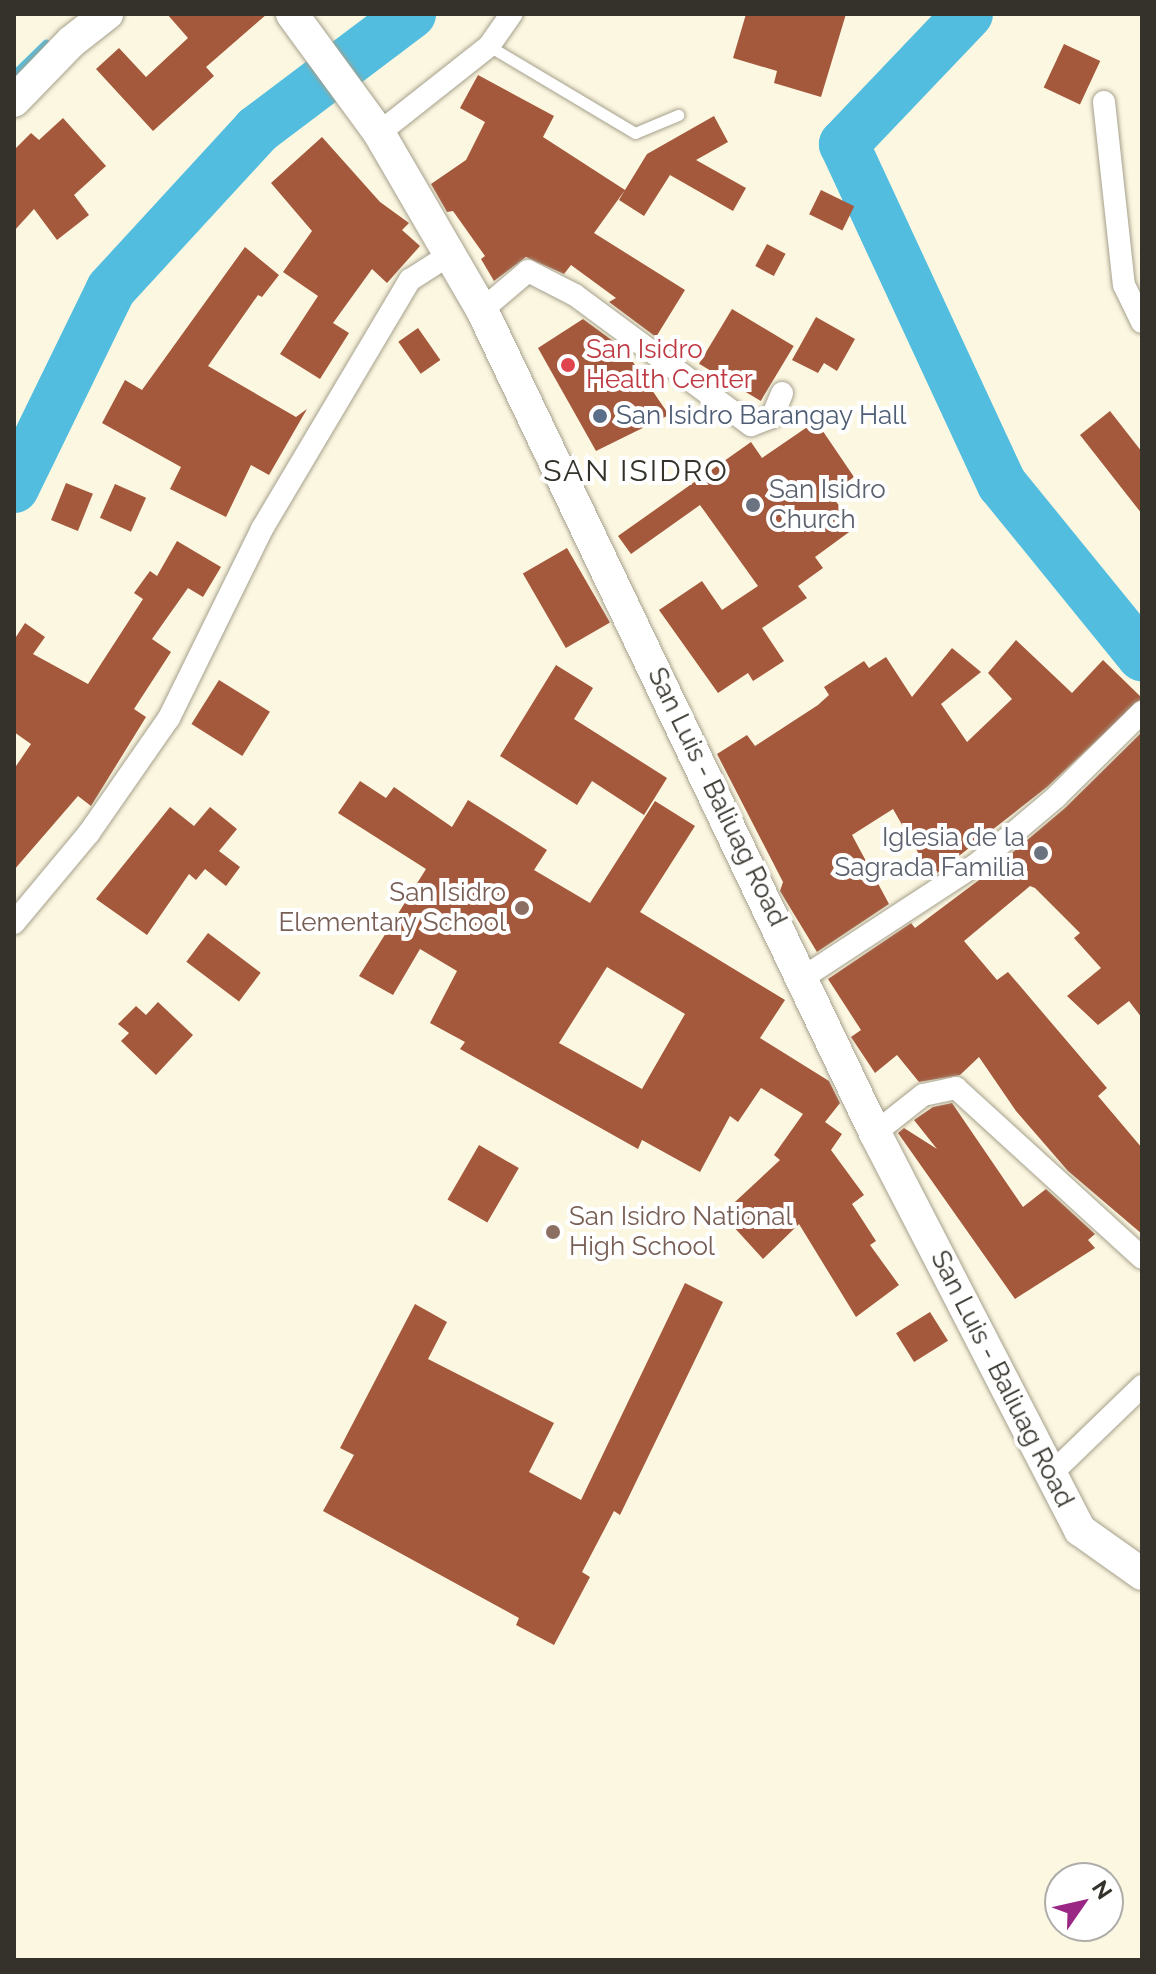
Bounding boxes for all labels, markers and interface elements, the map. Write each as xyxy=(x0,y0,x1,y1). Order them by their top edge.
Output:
place label: San Isidro Health Center xyxy=(586,334,753,396)
marker: San Isidro Health Center xyxy=(557,354,579,376)
place label: San Isidro Barangay Hall xyxy=(616,400,907,432)
marker: San Isidro Barangay Hall xyxy=(591,407,609,425)
district label: SAN ISIDRO xyxy=(543,453,729,489)
place label: San Isidro Church xyxy=(769,474,886,536)
marker: San Isidro Church xyxy=(744,496,762,514)
street label: San Luis - Baliuag Road xyxy=(641,663,793,931)
place label: Iglesia de la Sagrada Familia xyxy=(835,822,1025,884)
marker: Iglesia de la Sagrada Familia xyxy=(1032,844,1050,862)
place label: San Isidro Elementary School xyxy=(278,877,506,938)
marker: San Isidro Elementary School xyxy=(513,899,531,917)
place label: San Isidro National High School xyxy=(569,1201,793,1262)
marker: San Isidro National High School xyxy=(544,1223,562,1241)
street label: San Luis - Baliuag Road xyxy=(924,1246,1080,1512)
north arrow xyxy=(1044,1862,1124,1942)
text: N xyxy=(1087,1875,1118,1904)

